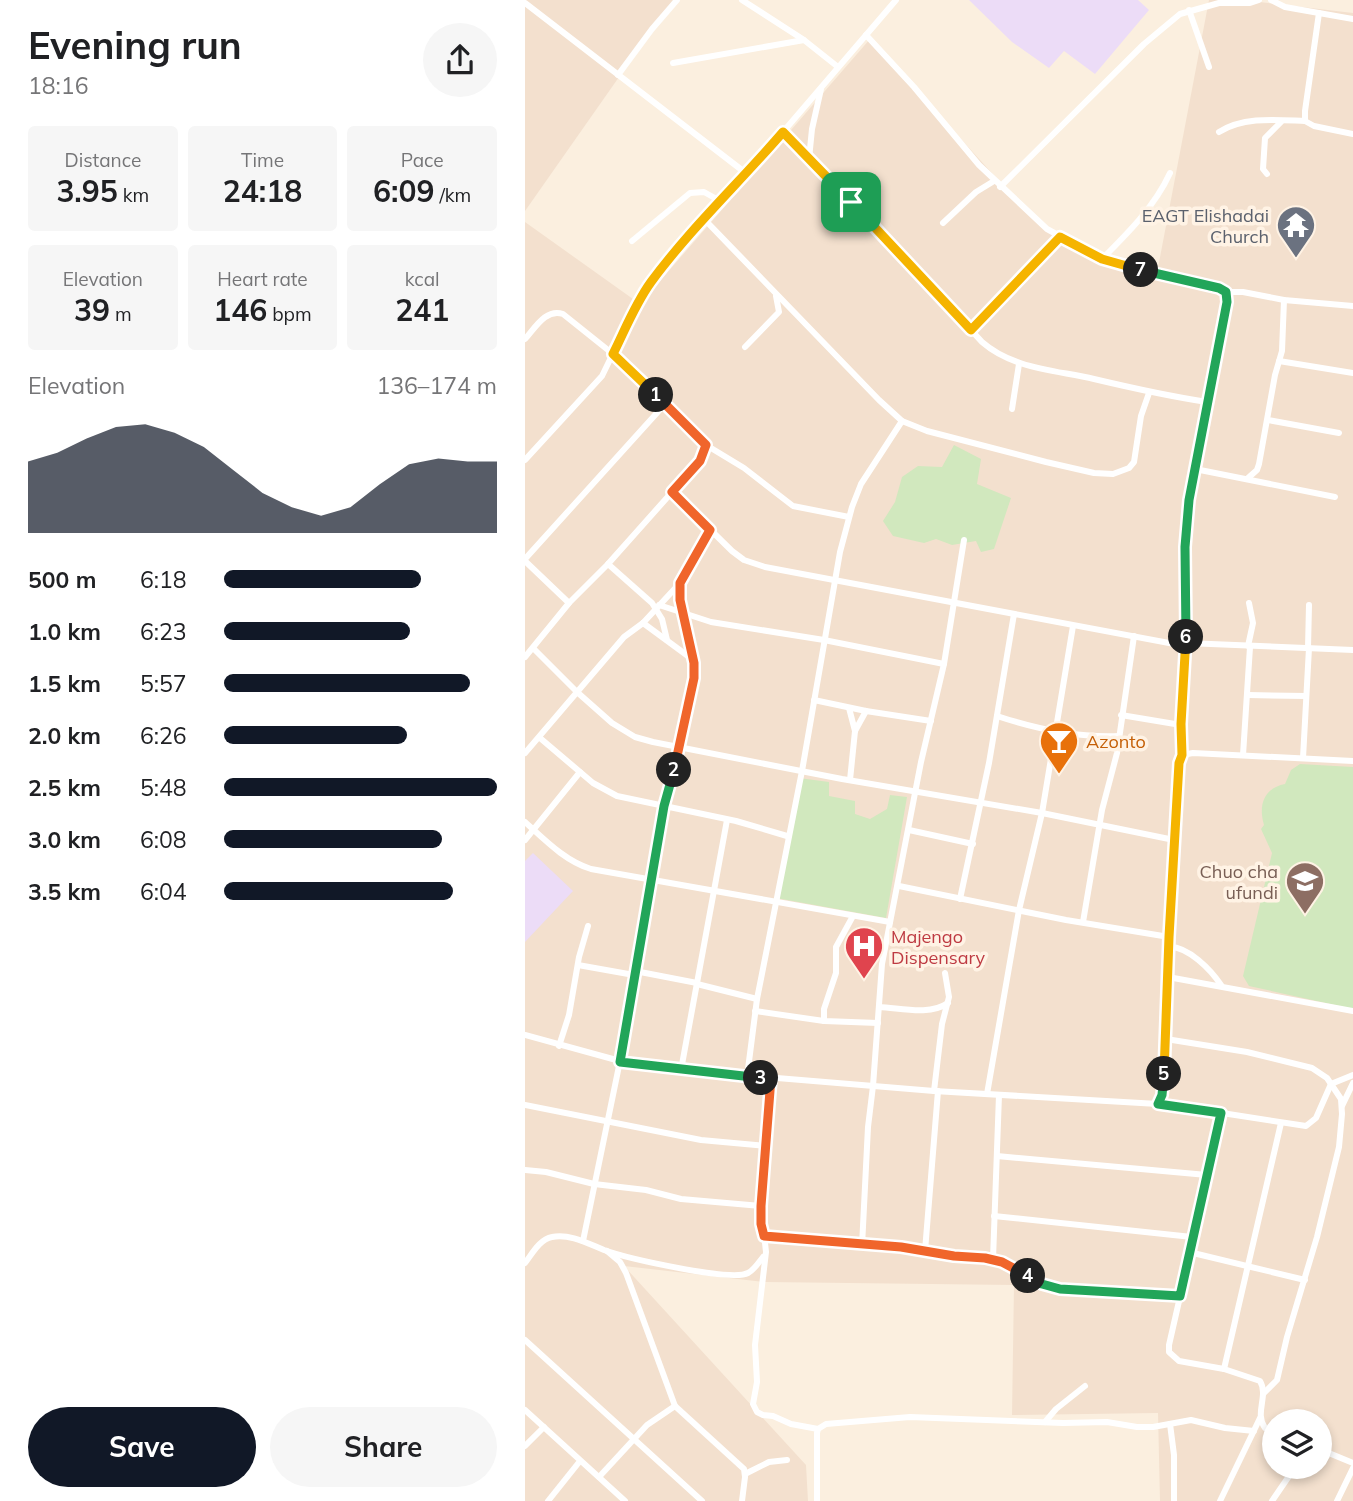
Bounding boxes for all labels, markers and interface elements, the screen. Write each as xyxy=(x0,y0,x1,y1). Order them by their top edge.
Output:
text: Evening run xyxy=(28,21,242,69)
button: share xyxy=(423,23,497,97)
text: 18:16 xyxy=(28,71,88,100)
text: Distance xyxy=(64,148,141,172)
text: Time xyxy=(241,148,284,172)
text: Pace xyxy=(401,148,444,172)
text: 3.95 xyxy=(56,172,118,210)
text: 24:18 xyxy=(223,172,302,210)
text: 6:09 xyxy=(373,172,434,210)
pin xyxy=(821,172,881,232)
text: km xyxy=(118,183,149,207)
text: /km xyxy=(434,183,471,207)
icon: arrive xyxy=(832,183,870,221)
place label: EAGT Elishadai Church xyxy=(1142,204,1269,248)
temple icon: EAGT Elishadai Church xyxy=(1275,204,1317,259)
pin: 7 xyxy=(1123,252,1159,288)
text: 7 xyxy=(1135,257,1146,281)
text: Elevation xyxy=(63,267,143,291)
text: Heart rate xyxy=(217,267,308,291)
text: kcal xyxy=(405,267,440,291)
text: 39 xyxy=(74,291,110,329)
text: 146 xyxy=(213,291,267,329)
text: 241 xyxy=(395,291,449,329)
text: m xyxy=(110,302,132,326)
text: bpm xyxy=(267,302,312,326)
text: Elevation xyxy=(28,371,125,400)
text: 136–174 m xyxy=(376,371,497,400)
pin: 1 xyxy=(639,378,673,412)
text: 1 xyxy=(650,382,661,406)
text: 500 m xyxy=(28,565,96,594)
text: 6:18 xyxy=(140,565,187,594)
text: 1.0 km xyxy=(28,617,101,646)
text: 6:23 xyxy=(140,617,187,646)
pin: 6 xyxy=(1169,620,1203,654)
text: 6 xyxy=(1180,624,1191,648)
text: 1.5 km xyxy=(28,669,101,698)
text: 5:57 xyxy=(140,669,187,698)
bar icon: Azonto xyxy=(1038,720,1080,775)
text: 2.0 km xyxy=(28,721,101,750)
text: 6:26 xyxy=(140,721,187,750)
place label: Azonto xyxy=(1086,730,1146,753)
pin: 2 xyxy=(657,752,691,788)
text: 2 xyxy=(668,757,679,781)
text: 2.5 km xyxy=(28,773,101,802)
text: 5:48 xyxy=(140,773,187,802)
text: 3.0 km xyxy=(28,825,101,854)
text: 6:08 xyxy=(140,825,187,854)
place label: Chuo cha ufundi xyxy=(1200,860,1278,904)
school or university icon: Chuo cha ufundi xyxy=(1284,860,1326,915)
text: 3.5 km xyxy=(28,877,101,906)
text: 6:04 xyxy=(140,877,187,906)
hospital icon: Majengo Dispensary xyxy=(843,925,885,980)
place label: Majengo Dispensary xyxy=(891,925,986,969)
pin: 5 xyxy=(1147,1056,1181,1092)
pin: 3 xyxy=(743,1060,779,1096)
text: 5 xyxy=(1158,1061,1169,1085)
text: 3 xyxy=(755,1065,766,1089)
pin: 4 xyxy=(1011,1258,1045,1294)
text: 4 xyxy=(1022,1263,1033,1287)
button: Save xyxy=(28,1407,256,1487)
button: Share xyxy=(270,1407,497,1487)
map controls xyxy=(1262,1409,1332,1479)
button: layers xyxy=(1262,1409,1332,1479)

